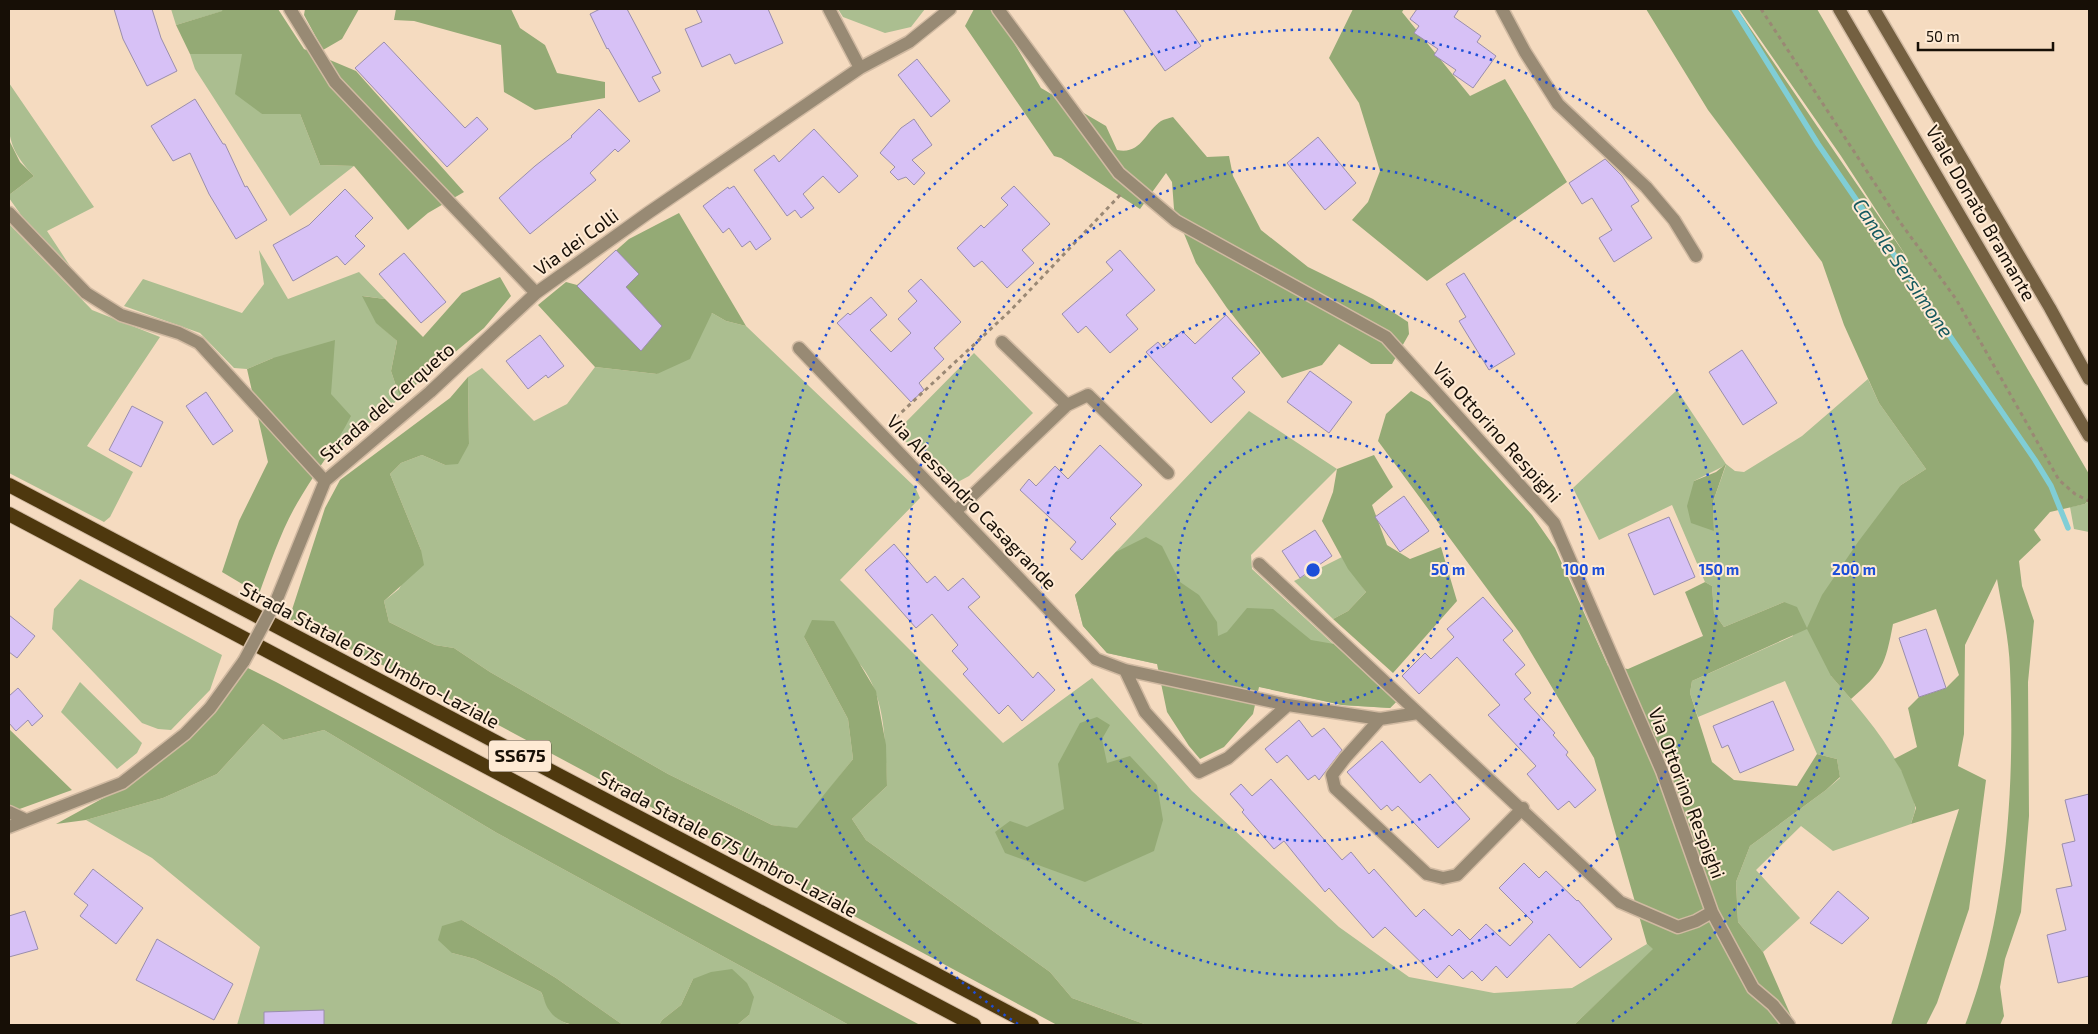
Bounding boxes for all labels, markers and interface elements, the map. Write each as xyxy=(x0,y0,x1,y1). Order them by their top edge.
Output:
scale bar xyxy=(1918,20,2053,52)
text: 50 m xyxy=(1926,27,1960,45)
street label: Viale Donato Bramante xyxy=(1922,121,2041,305)
water label: Canale Sersimone xyxy=(1848,193,1959,342)
street label: Via dei Colli xyxy=(529,203,622,280)
street label: Strada del Cerqueto xyxy=(315,337,458,466)
street label: Via Ottorino Respighi xyxy=(1428,357,1566,507)
street label: Via Alessandro Casagrande xyxy=(883,409,1062,594)
text: 50 m xyxy=(1431,560,1465,578)
text: 100 m xyxy=(1563,560,1605,578)
text: 150 m xyxy=(1699,560,1739,578)
text: 200 m xyxy=(1832,560,1876,578)
centre of rings xyxy=(1304,561,1322,579)
street label: Strada Statale 675 Umbro-Laziale xyxy=(237,576,504,733)
street label: Via Ottorino Respighi xyxy=(1644,704,1731,881)
road number: SS675 xyxy=(489,740,551,771)
street label: Strada Statale 675 Umbro-Laziale xyxy=(595,765,862,922)

